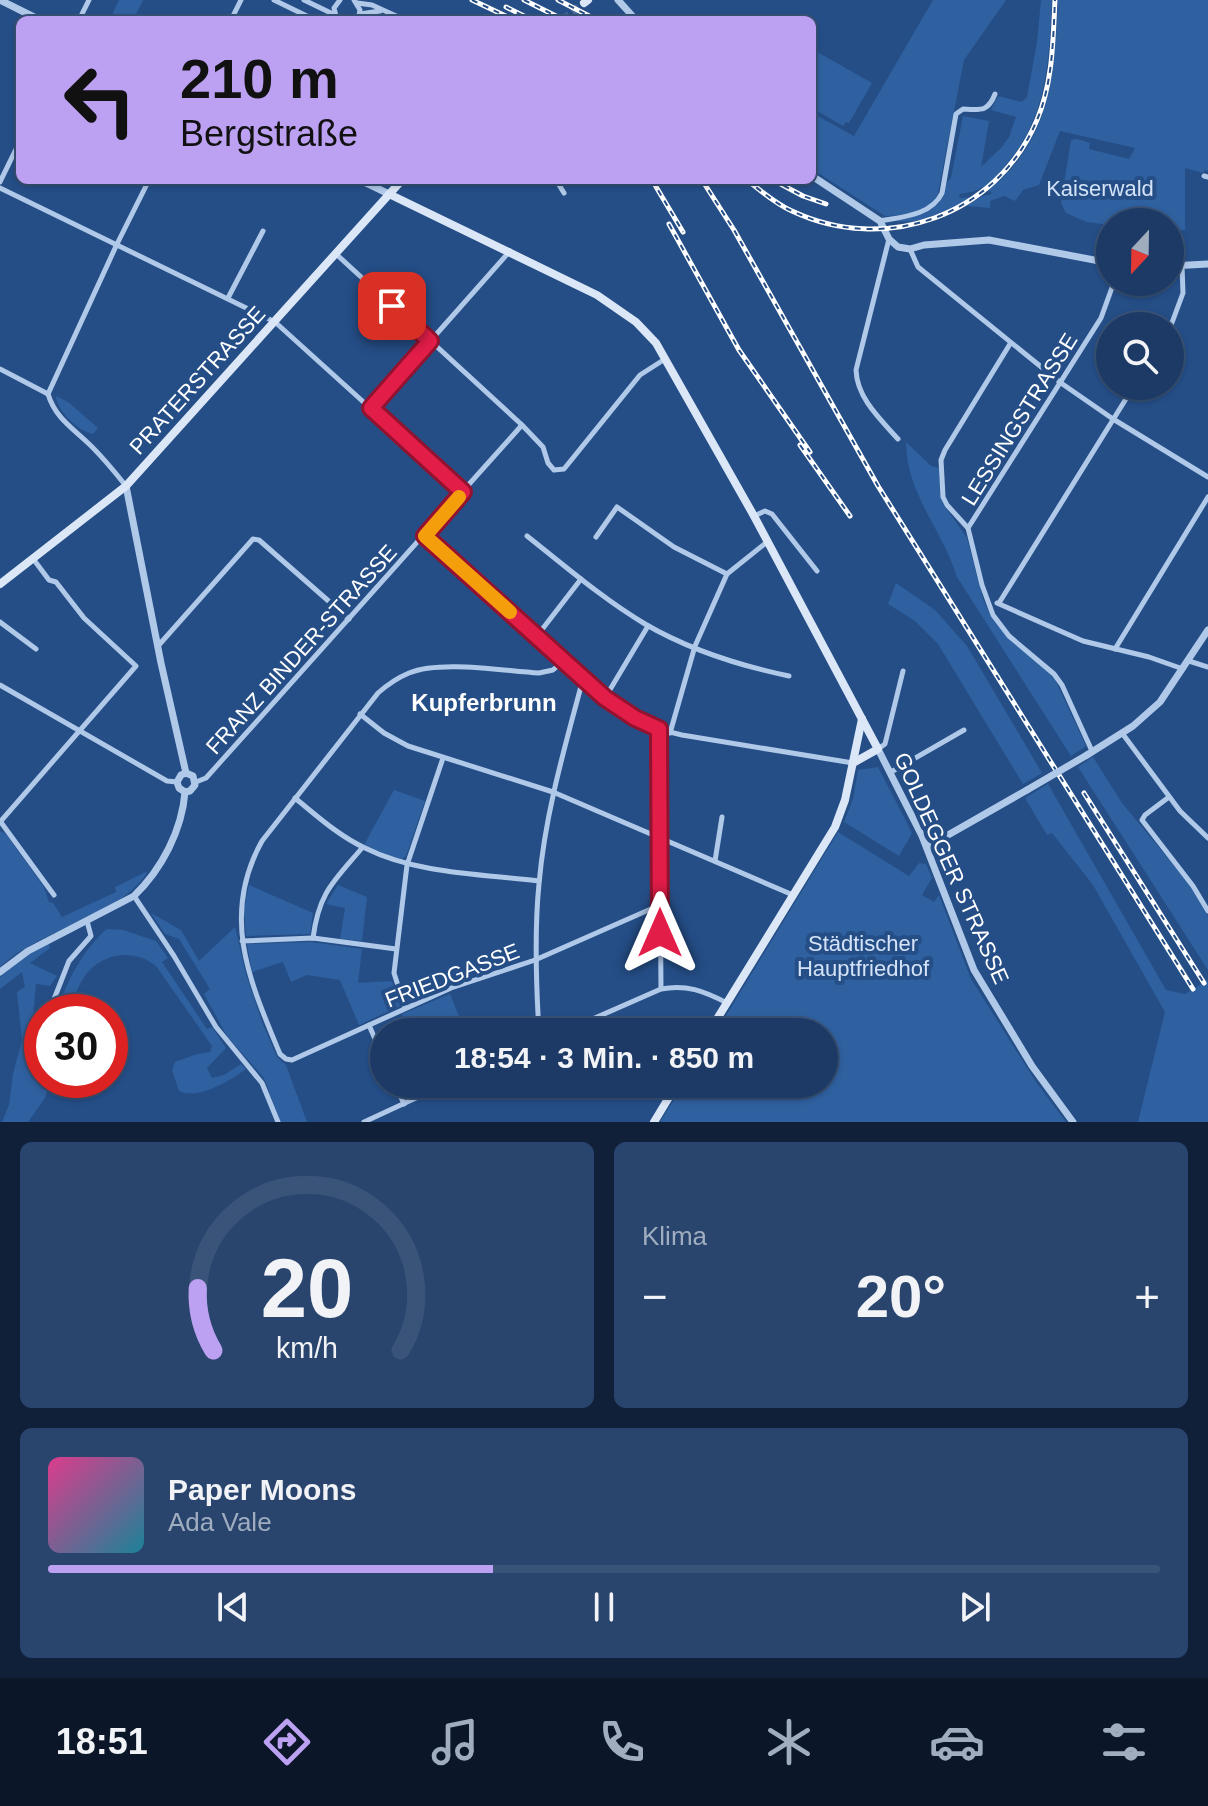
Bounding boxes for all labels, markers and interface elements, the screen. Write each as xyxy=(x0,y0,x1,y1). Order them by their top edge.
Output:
text: 210 m xyxy=(180,47,339,110)
icon: left xyxy=(48,48,152,152)
text: Bergstraße xyxy=(180,113,358,154)
park label: Kaiserwald xyxy=(1046,176,1154,201)
north arrow xyxy=(1096,208,1184,296)
map controls xyxy=(1096,208,1184,400)
pin xyxy=(358,272,426,340)
icon: arrive xyxy=(370,284,414,328)
street label: PRATERSTRASSE xyxy=(124,301,270,459)
button: search xyxy=(1096,312,1184,400)
street label: LESSINGSTRASSE xyxy=(956,329,1083,510)
street label: FRANZ BINDER-STRASSE xyxy=(201,540,402,759)
district label: Kupferbrunn xyxy=(411,689,557,716)
street label: GOLDEGGER STRASSE xyxy=(889,749,1014,988)
position arrow xyxy=(618,891,702,975)
park label: Städtischer Hauptfriedhof xyxy=(797,931,930,981)
street label: FRIEDGASSE xyxy=(382,938,523,1013)
speed limit sign: 30 xyxy=(24,994,128,1098)
text: 18:54 · 3 Min. · 850 m xyxy=(454,1041,754,1074)
text: Klima xyxy=(642,1221,707,1251)
text: 20 xyxy=(261,1242,353,1335)
text: 20° xyxy=(856,1263,946,1330)
text: − xyxy=(642,1272,668,1321)
text: + xyxy=(1134,1272,1160,1321)
text: km/h xyxy=(276,1332,338,1364)
text: Paper Moons xyxy=(168,1473,356,1506)
text: Ada Vale xyxy=(168,1507,272,1537)
icon: previous xyxy=(211,1585,255,1629)
icon: pause xyxy=(582,1585,626,1629)
icon: next xyxy=(953,1585,997,1629)
icon: directions xyxy=(259,1714,315,1770)
icon: music xyxy=(427,1714,483,1770)
icon: phone xyxy=(594,1714,650,1770)
icon: climate xyxy=(761,1714,817,1770)
icon: car xyxy=(929,1714,985,1770)
icon: filters xyxy=(1096,1714,1152,1770)
text: 18:51 xyxy=(56,1721,148,1762)

